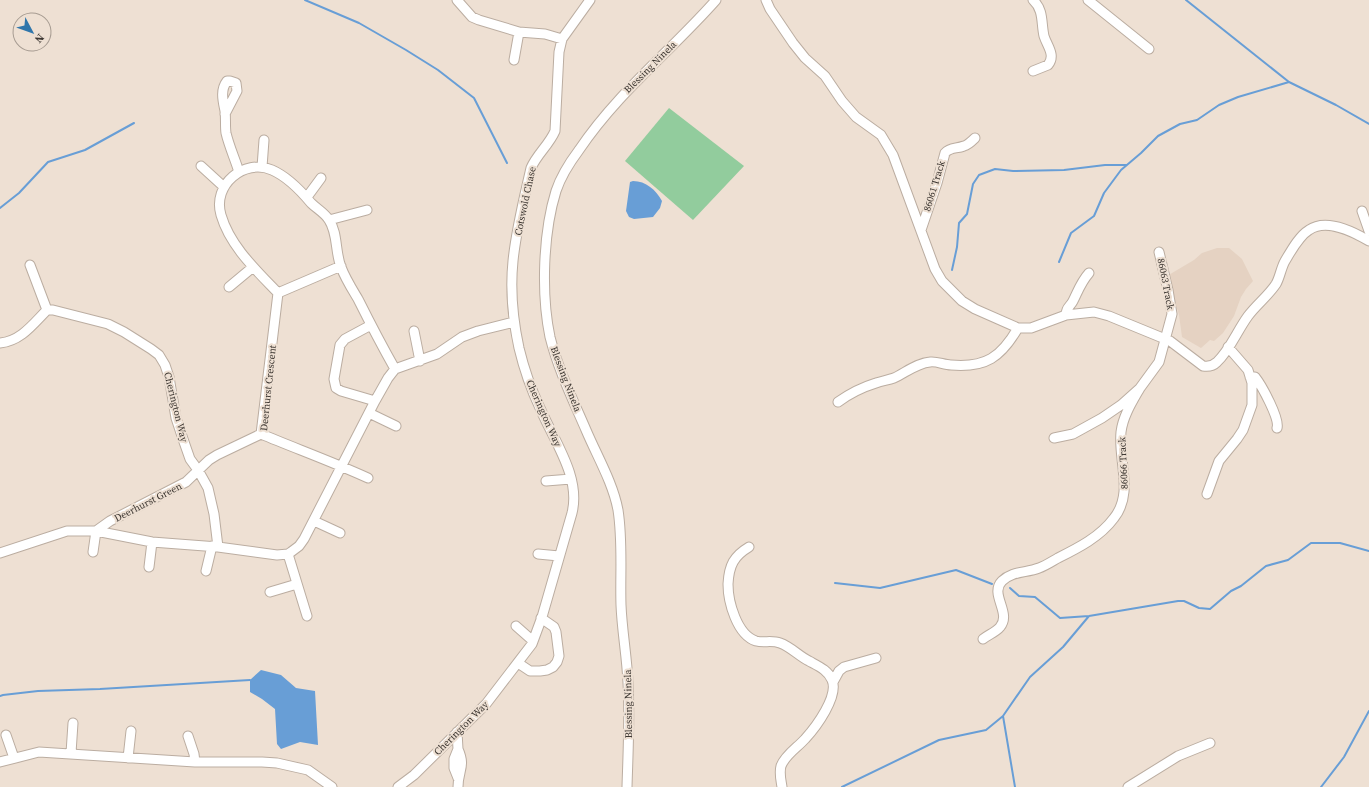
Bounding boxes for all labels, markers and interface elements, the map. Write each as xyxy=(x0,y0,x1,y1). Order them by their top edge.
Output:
north arrow xyxy=(12,12,52,52)
text: N xyxy=(31,30,47,46)
street label: Blessing Ninela xyxy=(621,37,680,96)
street label: 86061 Track xyxy=(920,159,948,213)
street label: Cotswold Chase xyxy=(511,165,539,237)
street label: 86063 Track xyxy=(1155,257,1177,311)
street label: Deerhurst Crescent xyxy=(257,344,279,432)
street label: Blessing Ninela xyxy=(548,345,585,414)
street label: Cherington Way xyxy=(161,371,191,444)
street label: Cherington Way xyxy=(523,378,565,449)
street label: 86066 Track xyxy=(1115,436,1131,489)
street label: Deerhurst Green xyxy=(112,479,184,525)
street label: Blessing Ninela xyxy=(621,669,635,739)
street label: Cherington Way xyxy=(431,697,492,758)

